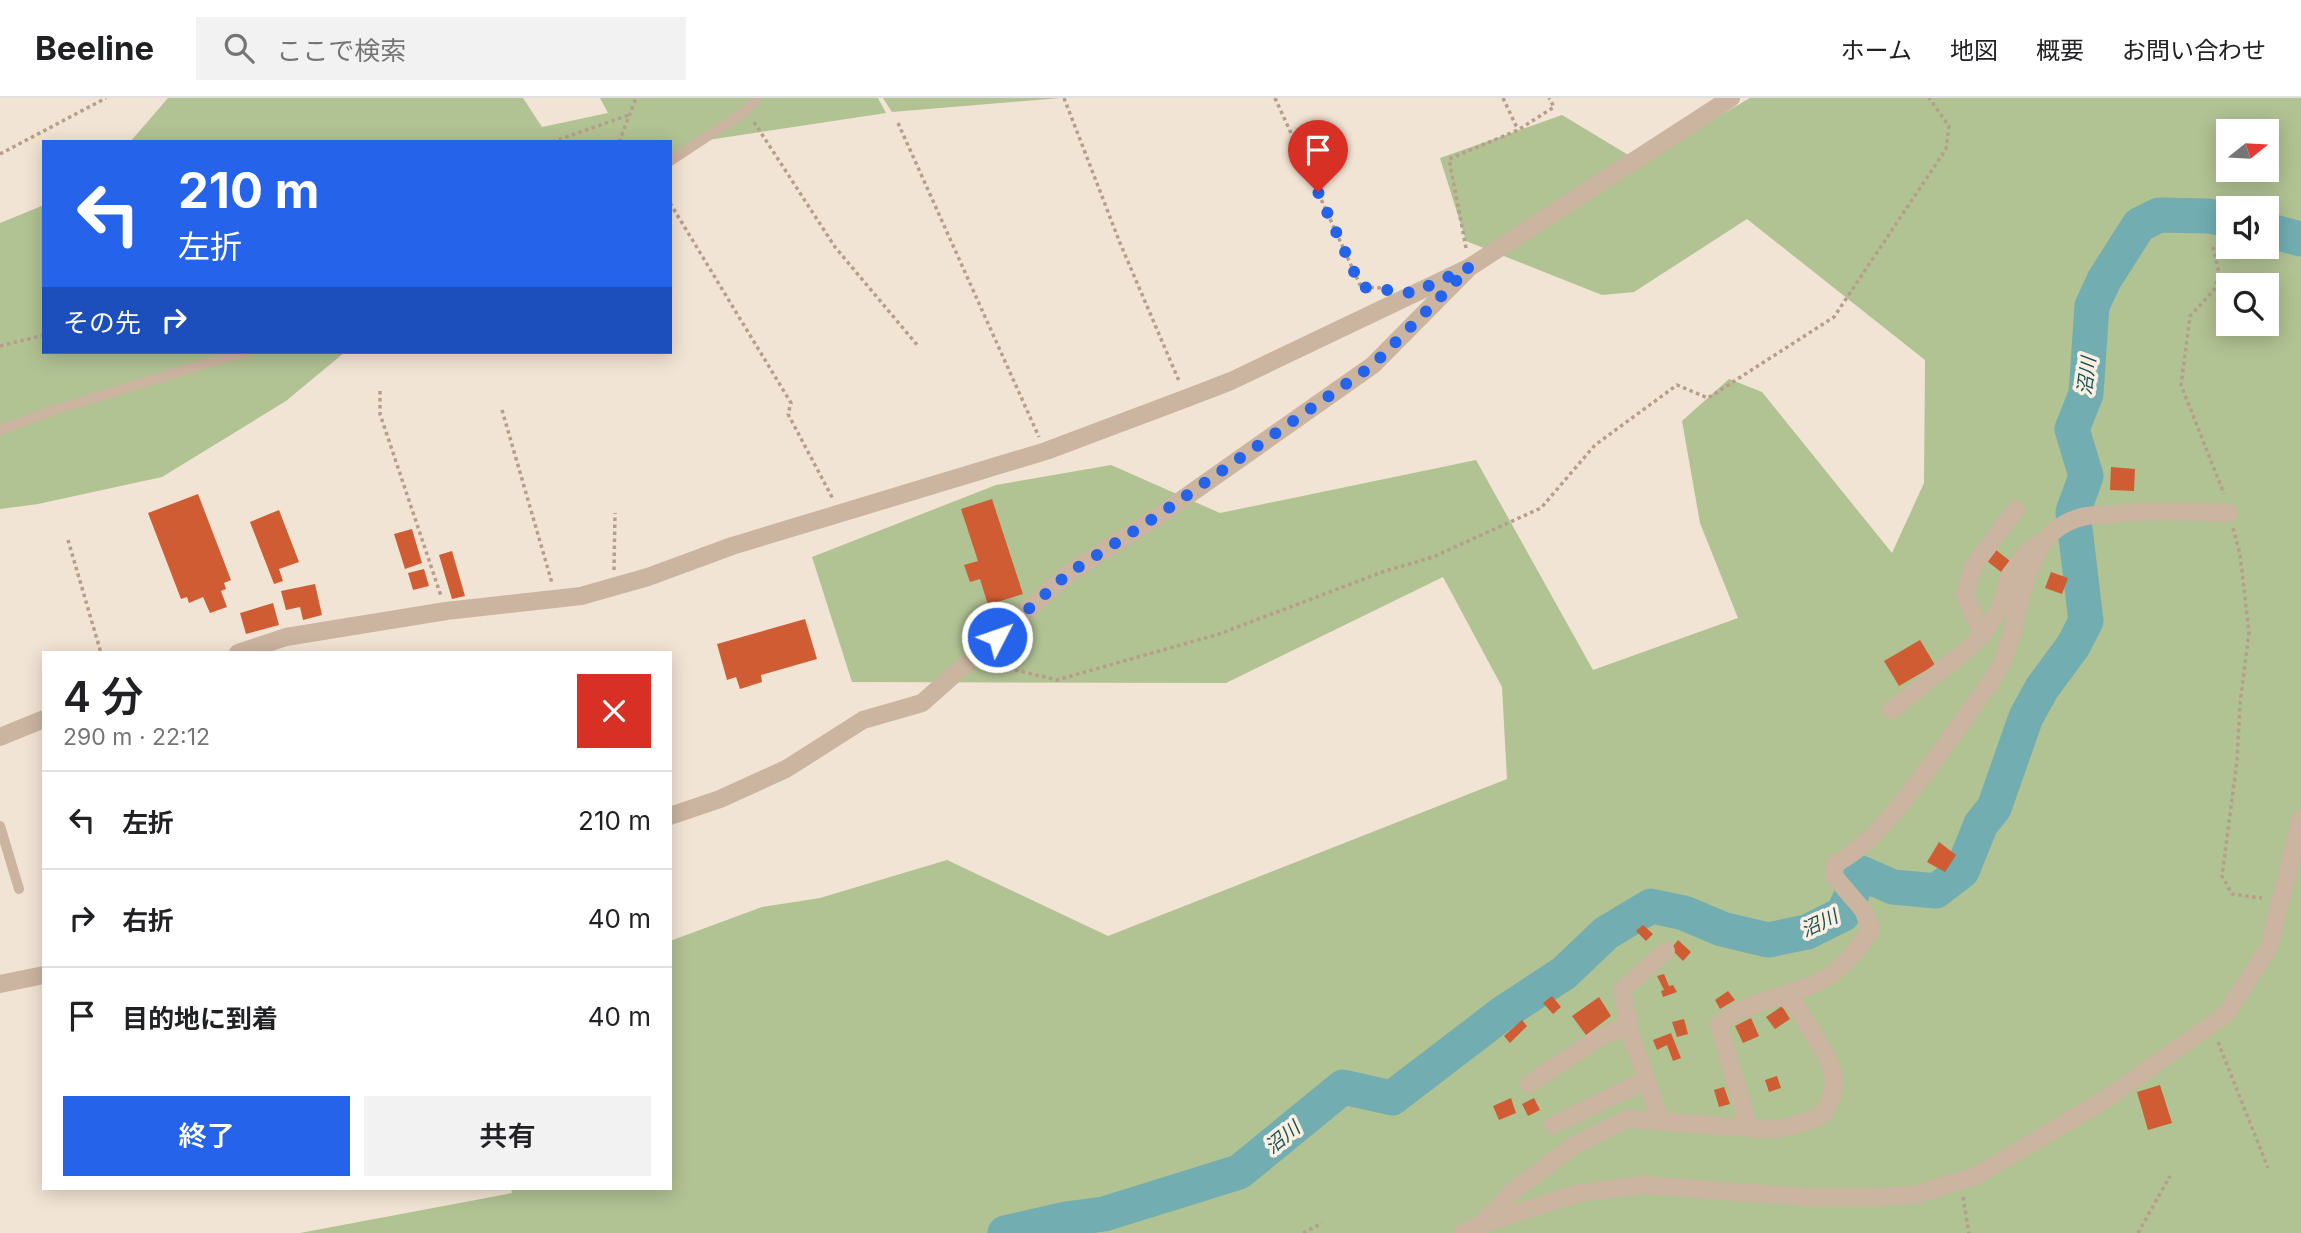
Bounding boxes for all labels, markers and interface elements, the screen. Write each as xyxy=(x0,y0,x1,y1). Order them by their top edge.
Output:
search box xyxy=(196,17,686,80)
text: Beeline xyxy=(35,28,154,68)
icon: search xyxy=(220,29,258,67)
text: ここで検索 xyxy=(276,35,406,66)
text: ホーム xyxy=(1841,36,1912,65)
text: 地図 xyxy=(1950,36,1998,65)
text: 概要 xyxy=(2036,36,2084,65)
text: お問い合わせ xyxy=(2122,36,2266,65)
north arrow xyxy=(2216,119,2278,182)
map controls xyxy=(2216,119,2279,336)
pin xyxy=(1288,120,1348,192)
icon: arrive xyxy=(1299,131,1337,169)
text: 210 m xyxy=(178,161,319,220)
icon: left xyxy=(63,168,154,259)
button: sound xyxy=(2216,196,2279,259)
text: 左折 xyxy=(178,227,242,266)
button: search xyxy=(2216,273,2279,336)
icon: right xyxy=(155,301,193,339)
text: その先 xyxy=(63,307,141,338)
water label: 沼川 xyxy=(2073,354,2100,396)
position arrow xyxy=(960,600,1034,674)
text: 4 分 xyxy=(63,671,144,722)
button: close xyxy=(577,674,651,748)
text: 290 m · 22:12 xyxy=(63,723,210,751)
icon: left xyxy=(63,801,101,839)
text: 210 m xyxy=(578,805,651,836)
text: 左折 xyxy=(122,807,174,838)
icon: right xyxy=(63,899,101,937)
text: 40 m xyxy=(588,903,651,934)
water label: 沼川 xyxy=(1797,904,1843,942)
text: 右折 xyxy=(122,905,174,936)
icon: arrive xyxy=(63,997,101,1035)
text: 40 m xyxy=(588,1001,651,1032)
text: 目的地に到着 xyxy=(122,1003,278,1034)
button: 終了 xyxy=(63,1096,350,1176)
button: 共有 xyxy=(364,1096,651,1176)
water label: 沼川 xyxy=(1260,1115,1306,1158)

